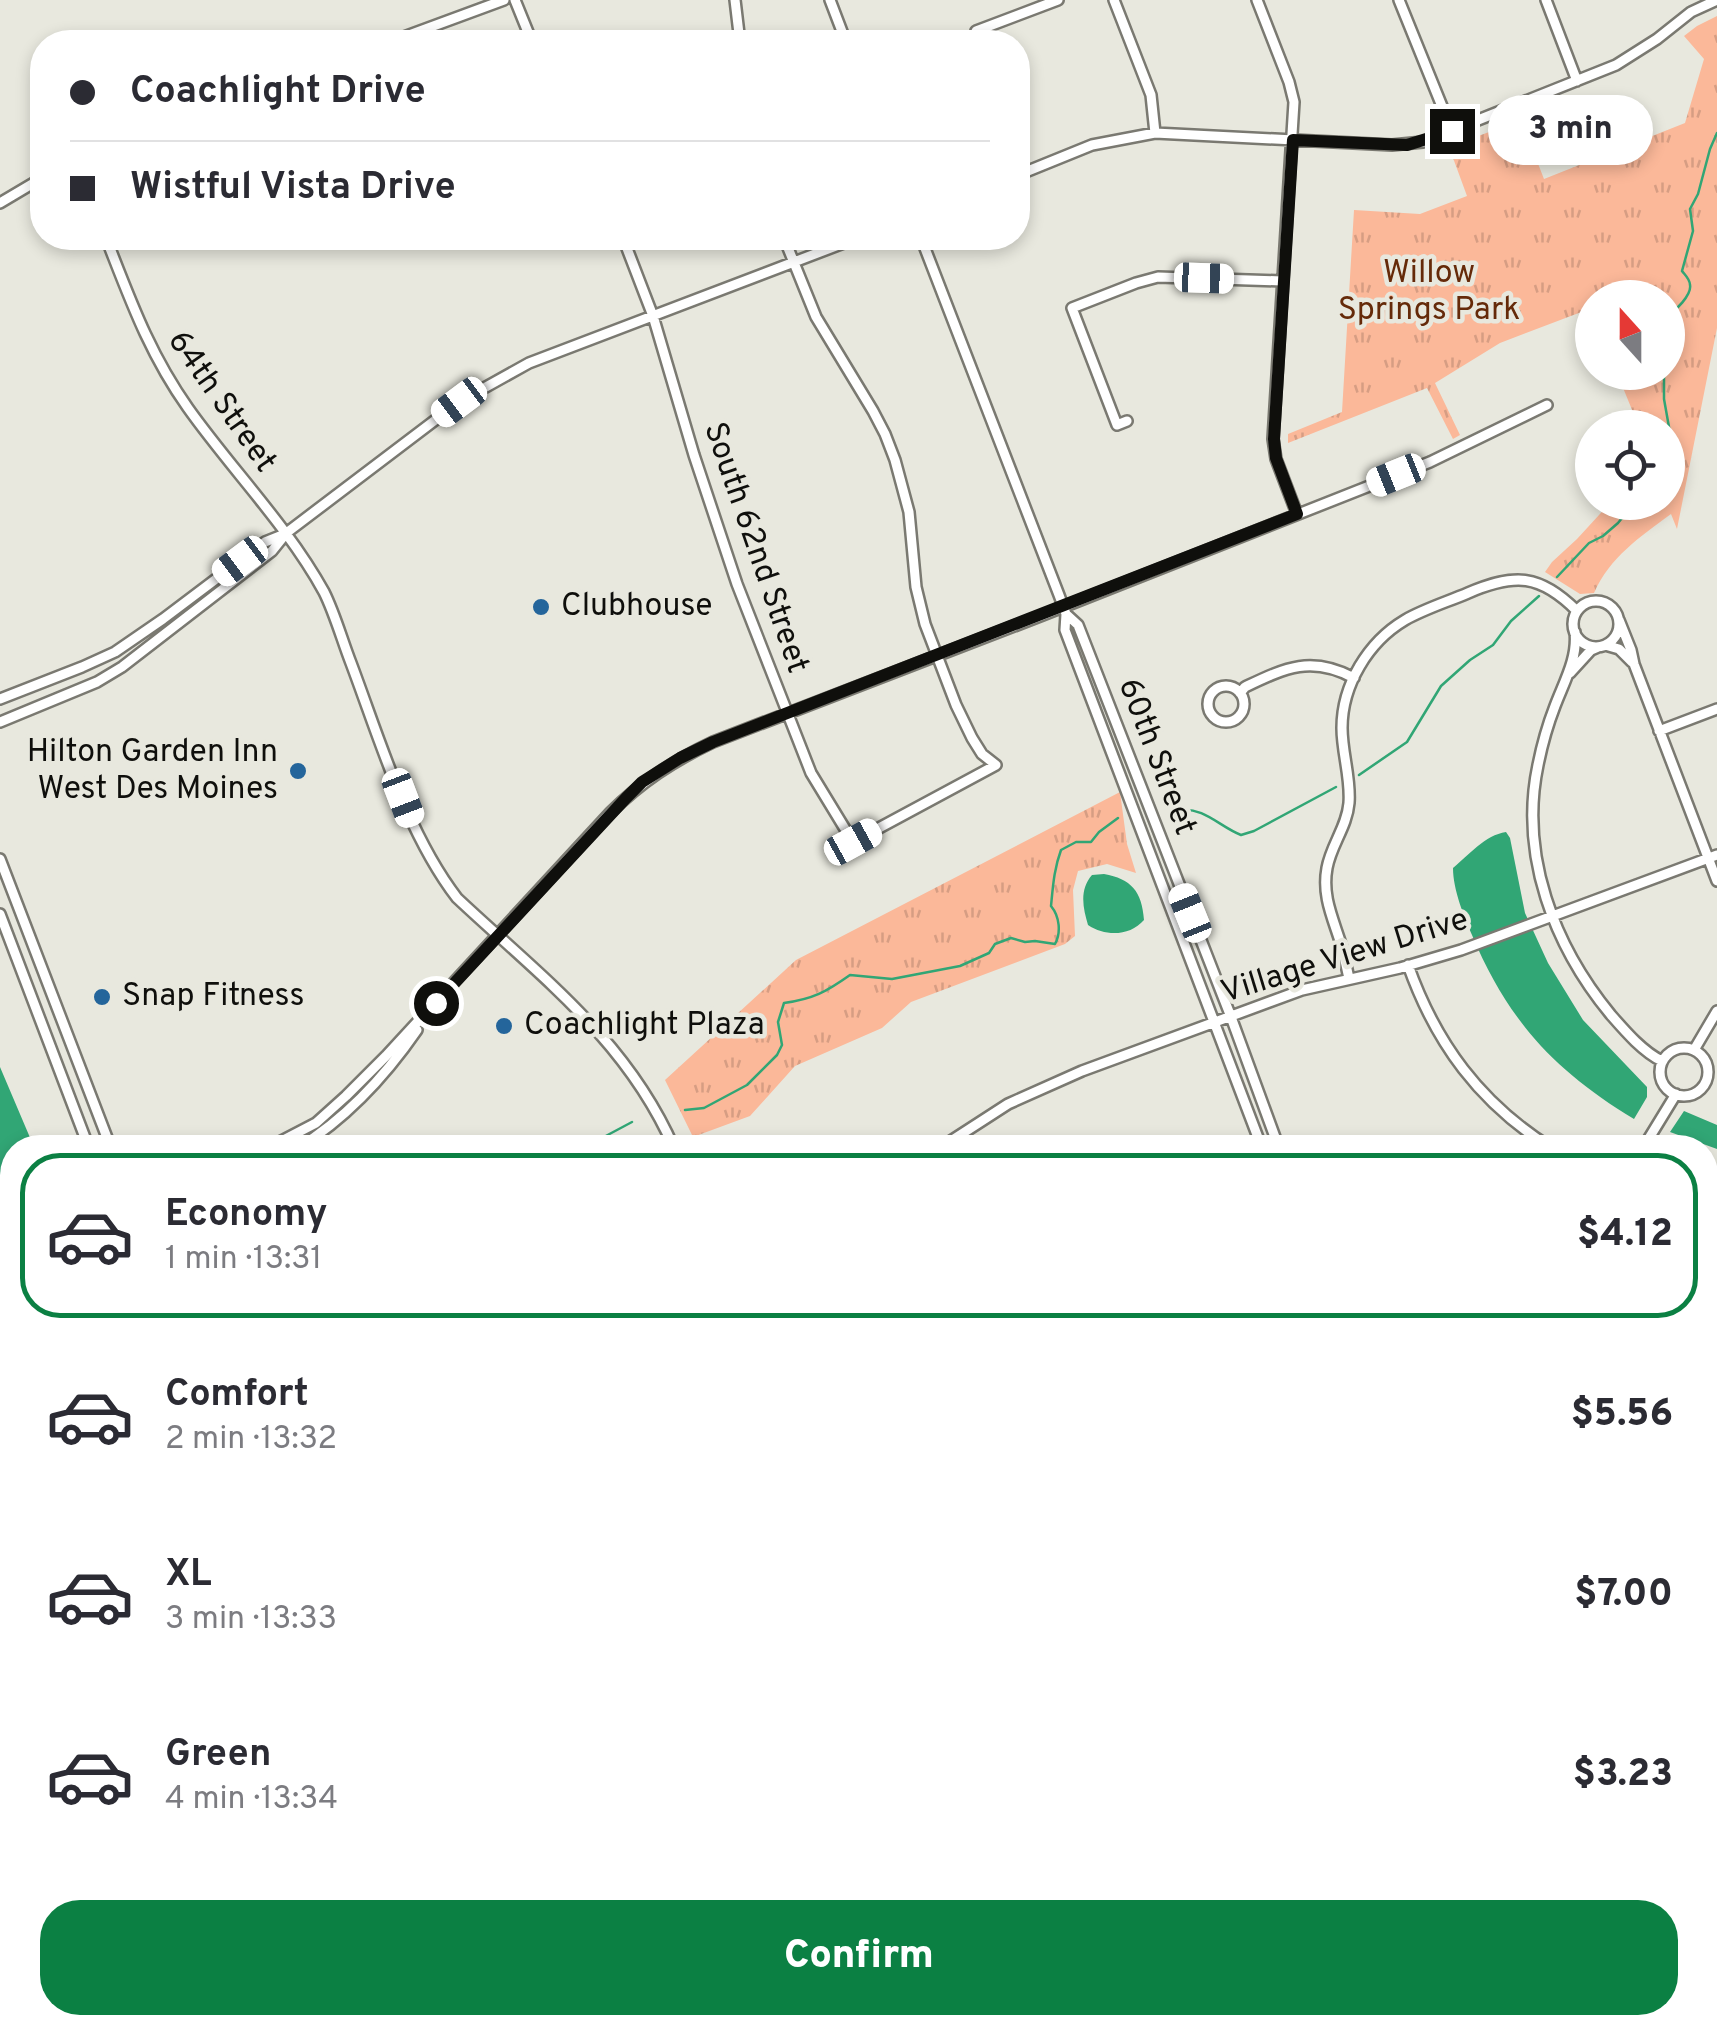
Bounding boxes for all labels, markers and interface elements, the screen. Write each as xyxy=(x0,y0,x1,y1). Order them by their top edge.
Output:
text: Coachlight Drive xyxy=(130,68,426,117)
callout: 3 min xyxy=(1487,96,1652,166)
route end xyxy=(1430,109,1475,154)
text: 3 min xyxy=(1528,110,1613,150)
text: Wistful Vista Drive xyxy=(130,164,456,213)
park label: Willow Springs Park xyxy=(1338,254,1520,331)
car xyxy=(1173,262,1235,294)
north arrow xyxy=(1575,280,1685,390)
map controls xyxy=(1575,280,1685,520)
street label: 64th Street xyxy=(158,323,284,481)
car xyxy=(426,372,492,432)
button: locate xyxy=(1575,410,1685,520)
street label: South 62nd Street xyxy=(693,418,817,678)
car xyxy=(1363,450,1429,500)
car xyxy=(207,531,273,591)
place label: Clubhouse xyxy=(561,587,712,627)
marker: Clubhouse xyxy=(530,596,552,618)
street label: 60th Street xyxy=(1108,673,1204,841)
place label: Hilton Garden Inn West Des Moines xyxy=(27,733,278,810)
marker: Hilton Garden Inn West Des Moines xyxy=(287,760,309,782)
car xyxy=(378,765,428,831)
car xyxy=(819,814,887,870)
car xyxy=(1165,880,1215,946)
street label: Village View Drive xyxy=(1217,900,1473,1014)
place label: Snap Fitness xyxy=(122,977,305,1017)
route start xyxy=(414,981,459,1026)
marker: Snap Fitness xyxy=(91,986,113,1008)
place label: Coachlight Plaza xyxy=(524,1006,765,1046)
marker: Coachlight Plaza xyxy=(493,1015,515,1037)
icon: car xyxy=(45,1191,135,1281)
text: Economy xyxy=(165,1191,327,1240)
text: $4.12 xyxy=(1577,1211,1673,1260)
text: 1 min · 13:31 xyxy=(165,1240,322,1280)
icon: car xyxy=(45,1371,135,1461)
text: Comfort xyxy=(165,1371,309,1420)
text: $5.56 xyxy=(1571,1391,1673,1440)
text: 2 min · 13:32 xyxy=(165,1420,337,1460)
icon: car xyxy=(45,1551,135,1641)
text: XL xyxy=(165,1551,212,1600)
text: $7.00 xyxy=(1574,1571,1673,1620)
text: 3 min · 13:33 xyxy=(165,1600,337,1640)
icon: car xyxy=(45,1731,135,1821)
text: Green xyxy=(165,1731,271,1780)
text: $3.23 xyxy=(1573,1751,1673,1800)
text: 4 min · 13:34 xyxy=(165,1780,338,1820)
button: Confirm xyxy=(40,1900,1678,2015)

